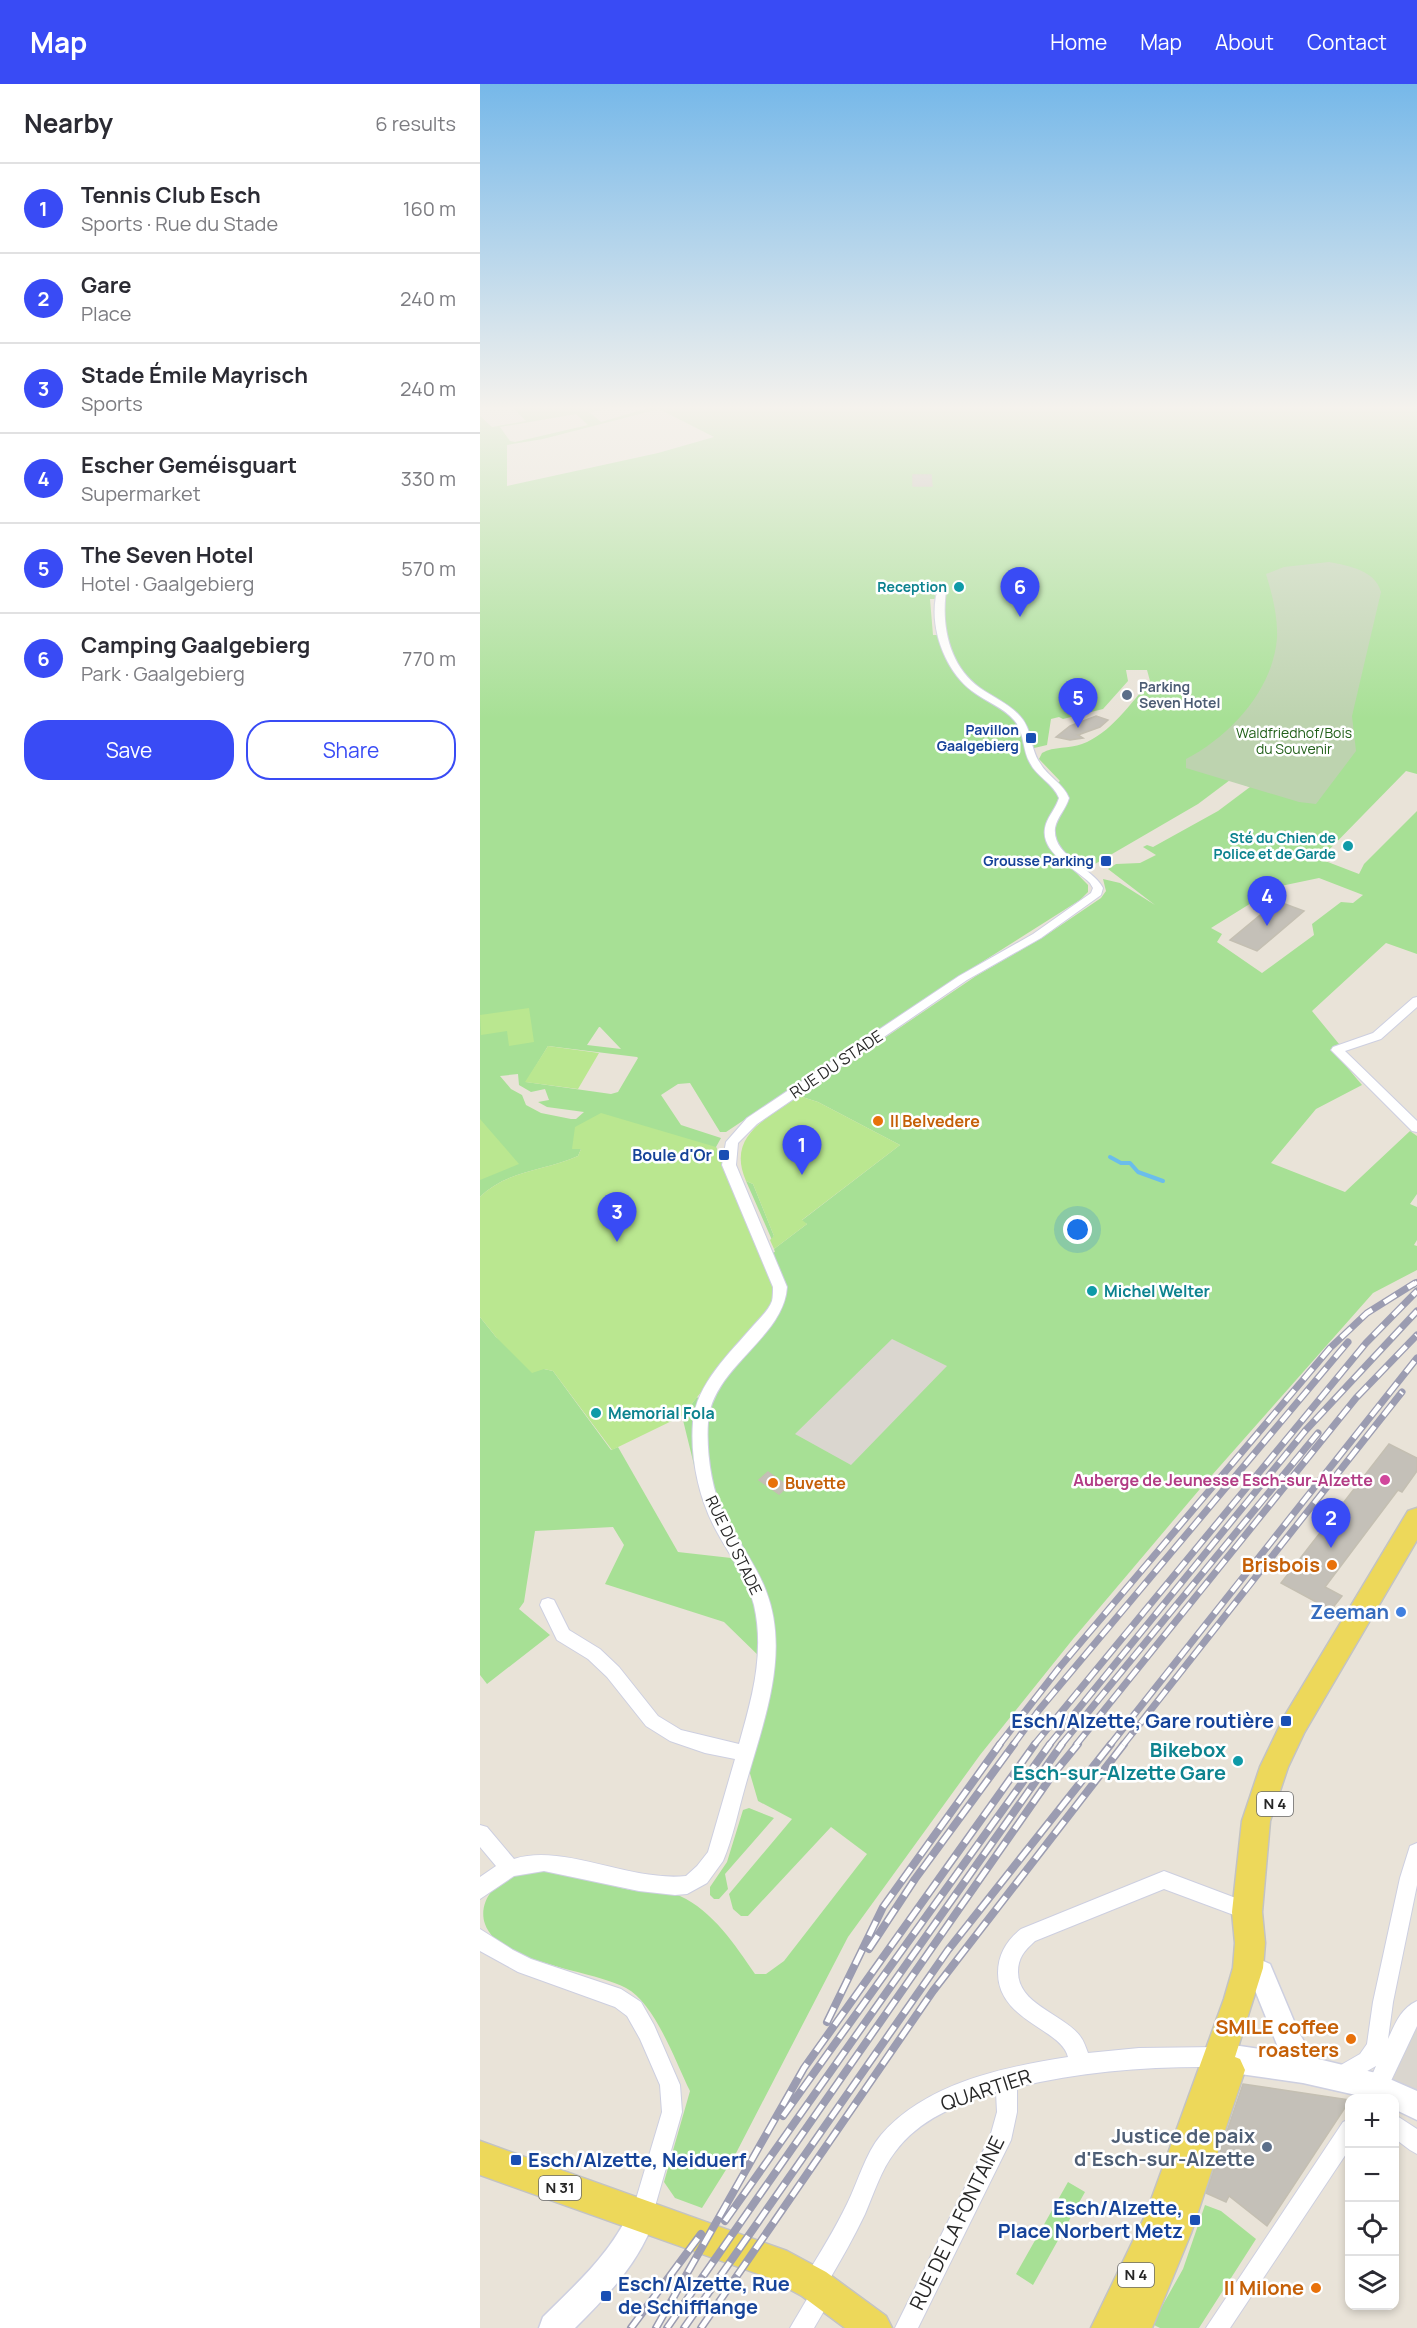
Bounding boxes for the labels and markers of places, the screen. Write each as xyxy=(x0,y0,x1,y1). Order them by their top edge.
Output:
pin: 6 xyxy=(1000,568,1040,617)
place label: Reception xyxy=(877,577,947,596)
marker: Reception xyxy=(952,580,966,594)
place label: Parking Seven Hotel xyxy=(1139,677,1220,712)
pin: 5 xyxy=(1058,678,1098,728)
marker: Parking Seven Hotel xyxy=(1120,688,1134,702)
place label: Pavillon Gaalgebierg xyxy=(937,720,1019,755)
marker: Pavillon Gaalgebierg xyxy=(1024,731,1038,745)
place label: Sté du Chien de Police et de Garde xyxy=(1214,828,1336,863)
marker: Sté du Chien de Police et de Garde xyxy=(1341,839,1355,853)
place label: Grousse Parking xyxy=(983,851,1094,870)
marker: Grousse Parking xyxy=(1099,854,1113,868)
pin: 4 xyxy=(1248,876,1286,926)
place label: Il Belvedere xyxy=(890,1110,980,1132)
marker: Il Belvedere xyxy=(871,1114,885,1128)
pin: 1 xyxy=(782,1126,822,1175)
place label: Boule d'Or xyxy=(632,1144,712,1166)
marker: Boule d'Or xyxy=(717,1148,731,1162)
pin: 3 xyxy=(598,1192,636,1242)
place label: Michel Welter xyxy=(1104,1280,1210,1302)
marker: Michel Welter xyxy=(1085,1284,1099,1298)
place label: Memorial Fola xyxy=(608,1402,715,1424)
marker: Memorial Fola xyxy=(589,1406,603,1420)
place label: Auberge de Jeunesse Esch-sur-Alzette xyxy=(1073,1469,1373,1491)
place label: Buvette xyxy=(785,1472,846,1494)
marker: Auberge de Jeunesse Esch-sur-Alzette xyxy=(1378,1473,1392,1487)
marker: Buvette xyxy=(766,1476,780,1490)
pin: 2 xyxy=(1312,1498,1350,1548)
place label: Brisbois xyxy=(1242,1551,1320,1578)
marker: Brisbois xyxy=(1325,1558,1339,1572)
place label: Zeeman xyxy=(1310,1598,1389,1625)
marker: Zeeman xyxy=(1394,1605,1408,1619)
place label: Esch/Alzette, Gare routière xyxy=(1011,1707,1274,1734)
marker: Esch/Alzette, Gare routière xyxy=(1279,1714,1293,1728)
place label: Bikebox Esch-sur-Alzette Gare xyxy=(1013,1736,1226,1786)
marker: Bikebox Esch-sur-Alzette Gare xyxy=(1231,1754,1245,1768)
place label: SMILE coffee roasters xyxy=(1215,2013,1339,2063)
marker: SMILE coffee roasters xyxy=(1344,2032,1358,2046)
place label: Justice de paix d'Esch-sur-Alzette xyxy=(1074,2122,1255,2172)
marker: Justice de paix d'Esch-sur-Alzette xyxy=(1260,2140,1274,2154)
place label: Esch/Alzette, Neiduerf xyxy=(528,2146,747,2173)
marker: Esch/Alzette, Neiduerf xyxy=(509,2153,523,2167)
place label: Esch/Alzette, Place Norbert Metz xyxy=(998,2194,1183,2244)
marker: Esch/Alzette, Place Norbert Metz xyxy=(1188,2213,1202,2227)
place label: Esch/Alzette, Rue de Schifflange xyxy=(618,2270,790,2320)
place label: Il Milone xyxy=(1224,2274,1304,2301)
marker: Il Milone xyxy=(1309,2281,1323,2295)
marker: Esch/Alzette, Rue de Schifflange xyxy=(599,2289,613,2303)

